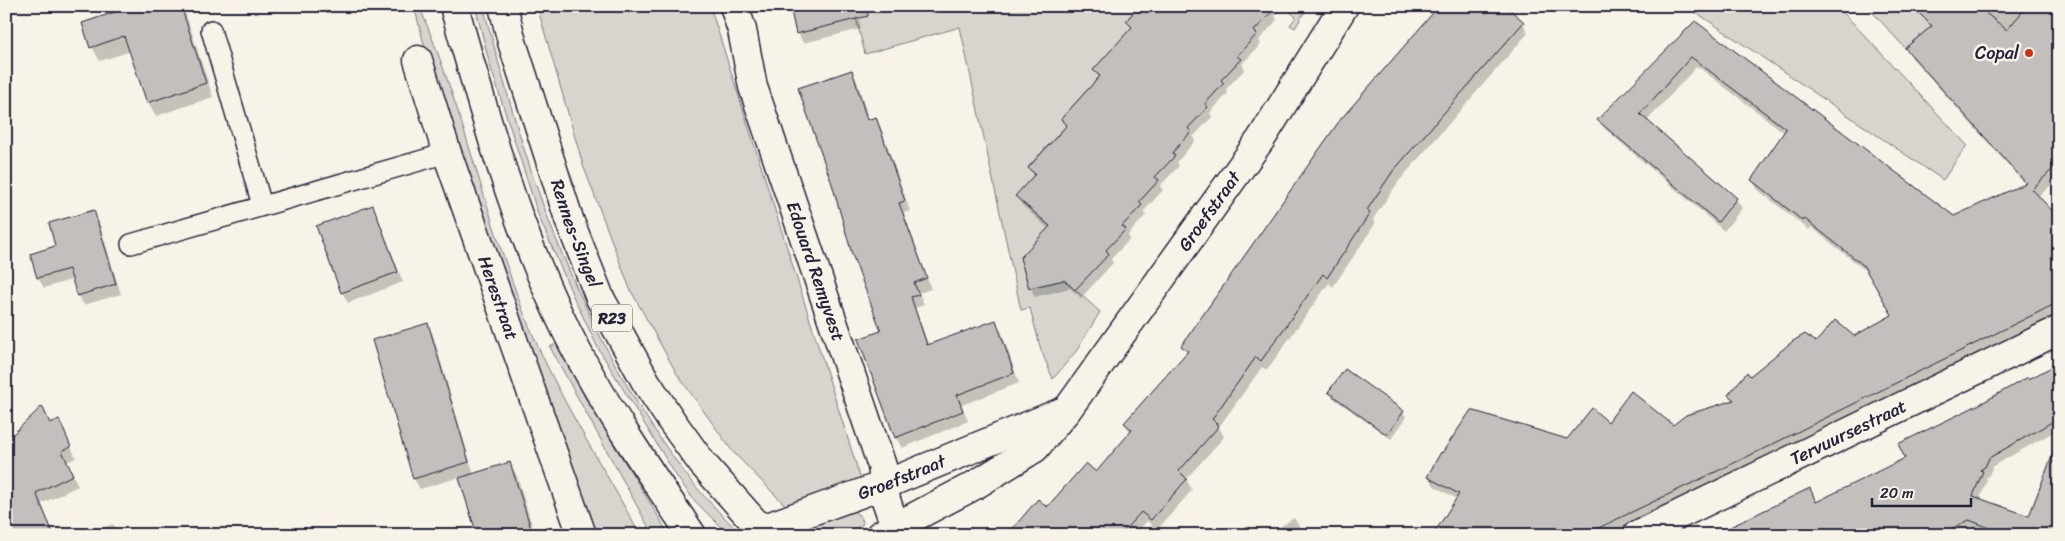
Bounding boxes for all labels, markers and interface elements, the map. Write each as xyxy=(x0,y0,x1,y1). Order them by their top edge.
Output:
place label: Copal xyxy=(1975,37,2020,69)
marker: Copal xyxy=(2023,47,2035,59)
street label: Groefstraat xyxy=(1169,164,1250,258)
street label: Rennes-Singel xyxy=(541,175,611,294)
street label: Edouard Remyvest xyxy=(777,197,854,346)
street label: Herestraat xyxy=(468,251,528,345)
road number: R23 xyxy=(592,304,632,332)
street label: Tervuursestraat xyxy=(1784,390,1912,474)
street label: Groefstraat xyxy=(853,445,952,509)
scale bar xyxy=(1872,476,1971,508)
text: 20 m xyxy=(1880,480,1914,506)

